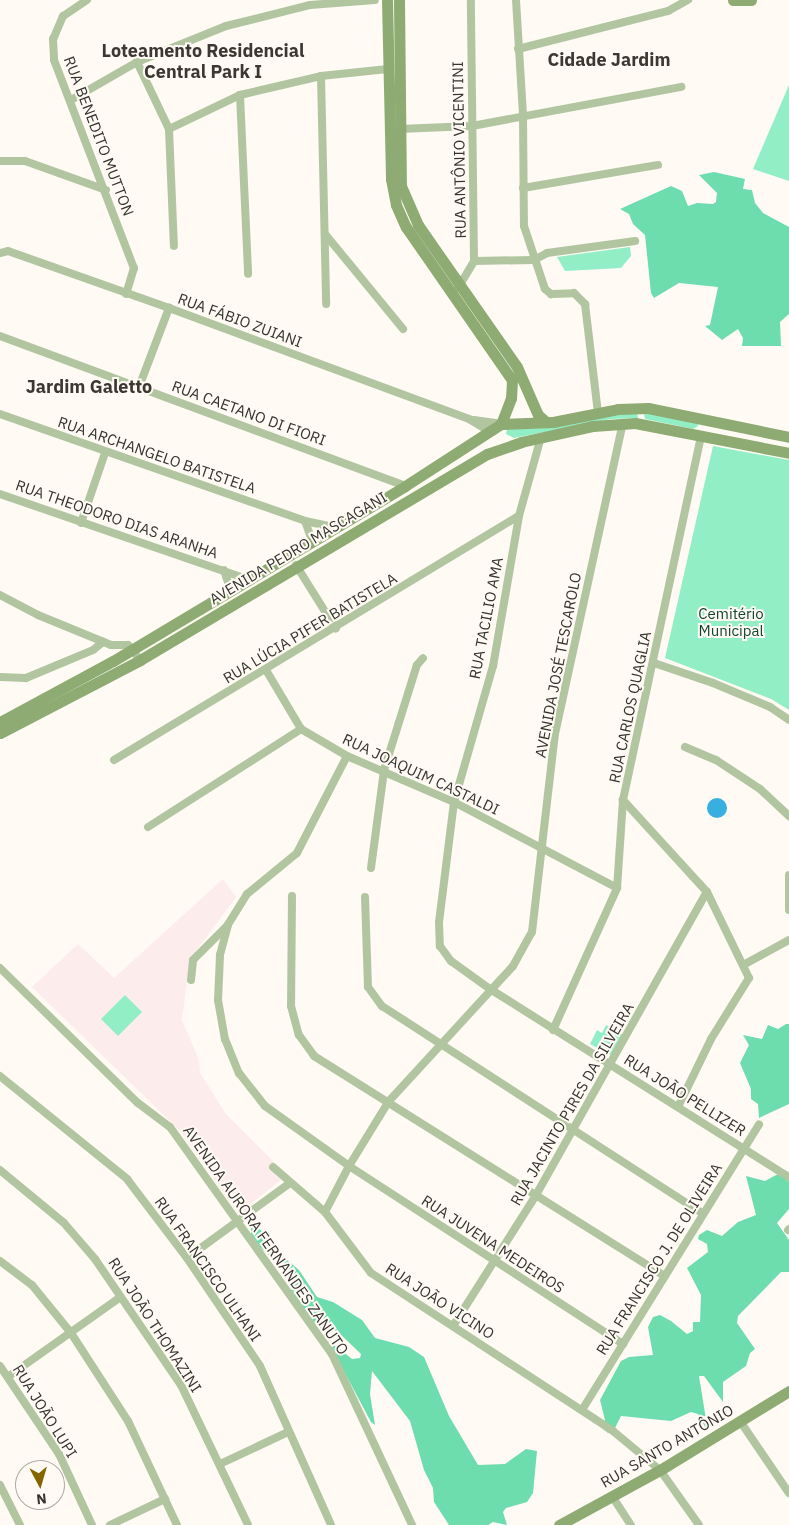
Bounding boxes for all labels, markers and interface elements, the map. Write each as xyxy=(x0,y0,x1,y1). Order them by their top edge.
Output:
district label: Loteamento Residencial Central Park I xyxy=(102,41,304,84)
district label: Cidade Jardim xyxy=(547,49,671,71)
street label: RUA BENEDITO MUTTON xyxy=(60,54,138,218)
street label: RUA ANTÔNIO VICENTINI xyxy=(448,61,470,239)
street label: RUA FÁBIO ZUIANI xyxy=(175,289,305,351)
district label: Jardim Galetto xyxy=(26,376,152,398)
street label: RUA CAETANO DI FIORI xyxy=(170,377,328,449)
street label: RUA ARCHANGELO BATISTELA xyxy=(56,413,258,497)
street label: RUA THEODORO DIAS ARANHA xyxy=(13,476,221,562)
street label: AVENIDA PEDRO MASCAGANI xyxy=(206,488,390,608)
street label: RUA TACILIO AMA xyxy=(465,555,507,681)
street label: RUA LÚCIA PIFER BATISTELA xyxy=(220,569,400,687)
street label: AVENIDA JOSÉ TESCAROLO xyxy=(531,571,585,759)
park label: Cemitério Municipal xyxy=(698,604,764,639)
street label: RUA CARLOS QUAGLIA xyxy=(605,630,655,784)
street label: RUA JOAQUIM CASTALDI xyxy=(340,730,502,818)
street label: RUA JACINTO PIRES DA SILVEIRA xyxy=(506,999,638,1209)
street label: RUA JOÃO PELLIZER xyxy=(621,1050,749,1140)
street label: AVENIDA AURORA FERNANDES ZANUTO xyxy=(180,1122,352,1358)
street label: RUA FRANCISCO J. DE OLIVEIRA xyxy=(592,1160,726,1358)
street label: RUA JUVENA MEDEIROS xyxy=(418,1191,568,1297)
street label: RUA FRANCISCO ULHANI xyxy=(151,1193,265,1345)
street label: RUA JOÃO THOMAZINI xyxy=(105,1254,205,1396)
street label: RUA JOÃO VICINO xyxy=(382,1259,498,1343)
street label: RUA JOÃO LUPI xyxy=(9,1361,81,1461)
street label: RUA SANTO ANTÔNIO xyxy=(597,1401,737,1491)
north arrow xyxy=(15,1460,65,1510)
text: N xyxy=(35,1489,47,1508)

